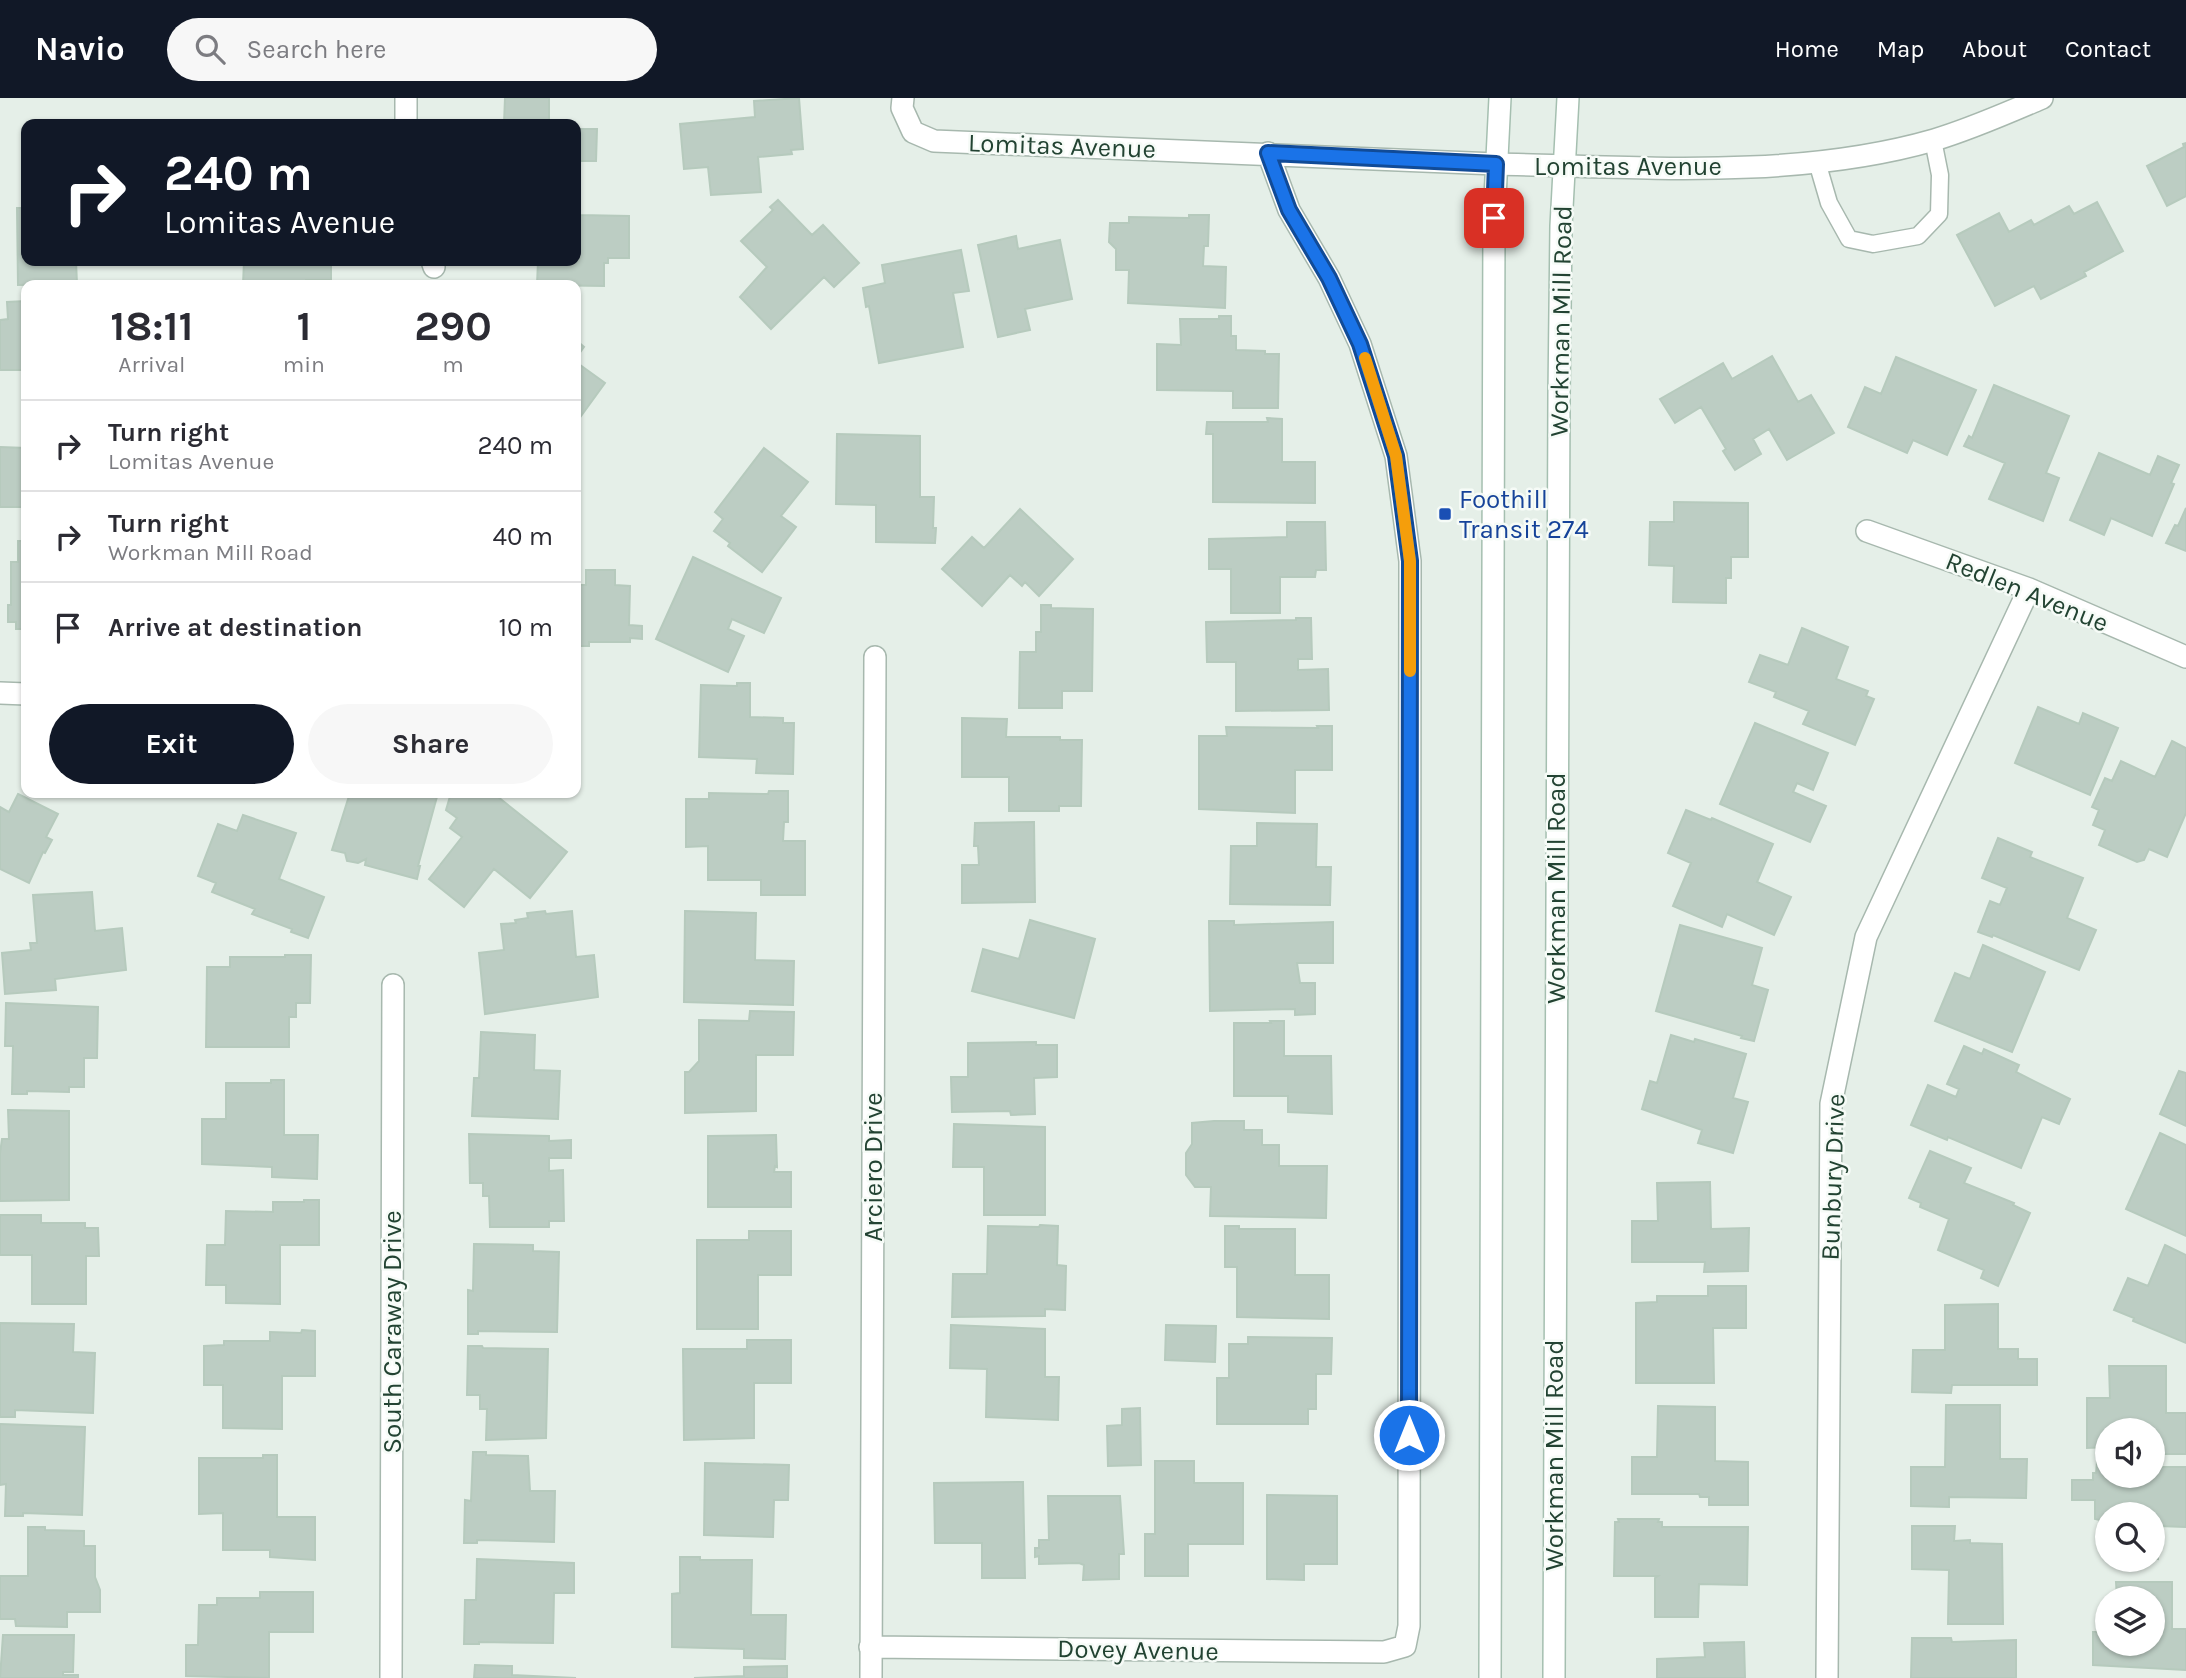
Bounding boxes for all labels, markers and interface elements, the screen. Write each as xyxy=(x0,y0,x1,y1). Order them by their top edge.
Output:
search box xyxy=(167,18,657,81)
text: Navio xyxy=(35,30,125,68)
icon: search xyxy=(191,30,229,68)
text: Search here xyxy=(247,34,386,65)
text: Home xyxy=(1775,35,1839,63)
text: Map xyxy=(1877,35,1924,63)
text: About xyxy=(1962,35,2027,63)
text: Contact xyxy=(2065,35,2151,63)
street label: Lomitas Avenue xyxy=(968,127,1156,165)
text: 240 m xyxy=(164,145,313,202)
icon: right xyxy=(49,147,140,238)
street label: Lomitas Avenue xyxy=(1534,151,1722,182)
pin xyxy=(1464,188,1524,248)
icon: arrive xyxy=(1475,199,1513,237)
text: Lomitas Avenue xyxy=(164,204,395,241)
street label: Workman Mill Road xyxy=(1543,205,1579,437)
text: 18:11 xyxy=(110,301,194,351)
text: 1 xyxy=(296,301,311,351)
text: 290 xyxy=(414,301,492,351)
text: Arrival xyxy=(118,351,186,378)
text: min xyxy=(283,351,325,378)
text: m xyxy=(442,351,464,378)
text: Turn right xyxy=(108,417,229,448)
icon: right xyxy=(49,427,87,465)
text: 240 m xyxy=(477,430,553,461)
text: Lomitas Avenue xyxy=(108,448,274,475)
place label: Foothill Transit 274 xyxy=(1459,484,1589,545)
marker: Foothill Transit 274 xyxy=(1437,506,1453,522)
text: Turn right xyxy=(108,508,229,539)
icon: right xyxy=(49,518,87,556)
text: 40 m xyxy=(493,521,553,552)
text: Workman Mill Road xyxy=(108,539,313,566)
street label: Redlen Avenue xyxy=(1941,545,2113,639)
icon: arrive xyxy=(49,609,87,647)
text: Arrive at destination xyxy=(108,612,362,643)
text: 10 m xyxy=(498,612,553,643)
button: Exit xyxy=(49,704,294,784)
button: Share xyxy=(308,704,553,784)
street label: Workman Mill Road xyxy=(1541,772,1572,1004)
street label: Arciero Drive xyxy=(858,1092,889,1242)
street label: Bunbury Drive xyxy=(1815,1093,1851,1261)
street label: South Caraway Drive xyxy=(377,1210,408,1454)
street label: Workman Mill Road xyxy=(1539,1339,1570,1571)
position arrow xyxy=(1372,1398,1446,1472)
map controls xyxy=(2095,1418,2165,1656)
button: sound xyxy=(2095,1418,2165,1488)
button: search xyxy=(2095,1502,2165,1572)
button: layers xyxy=(2095,1586,2165,1656)
street label: Dovey Avenue xyxy=(1057,1633,1219,1667)

